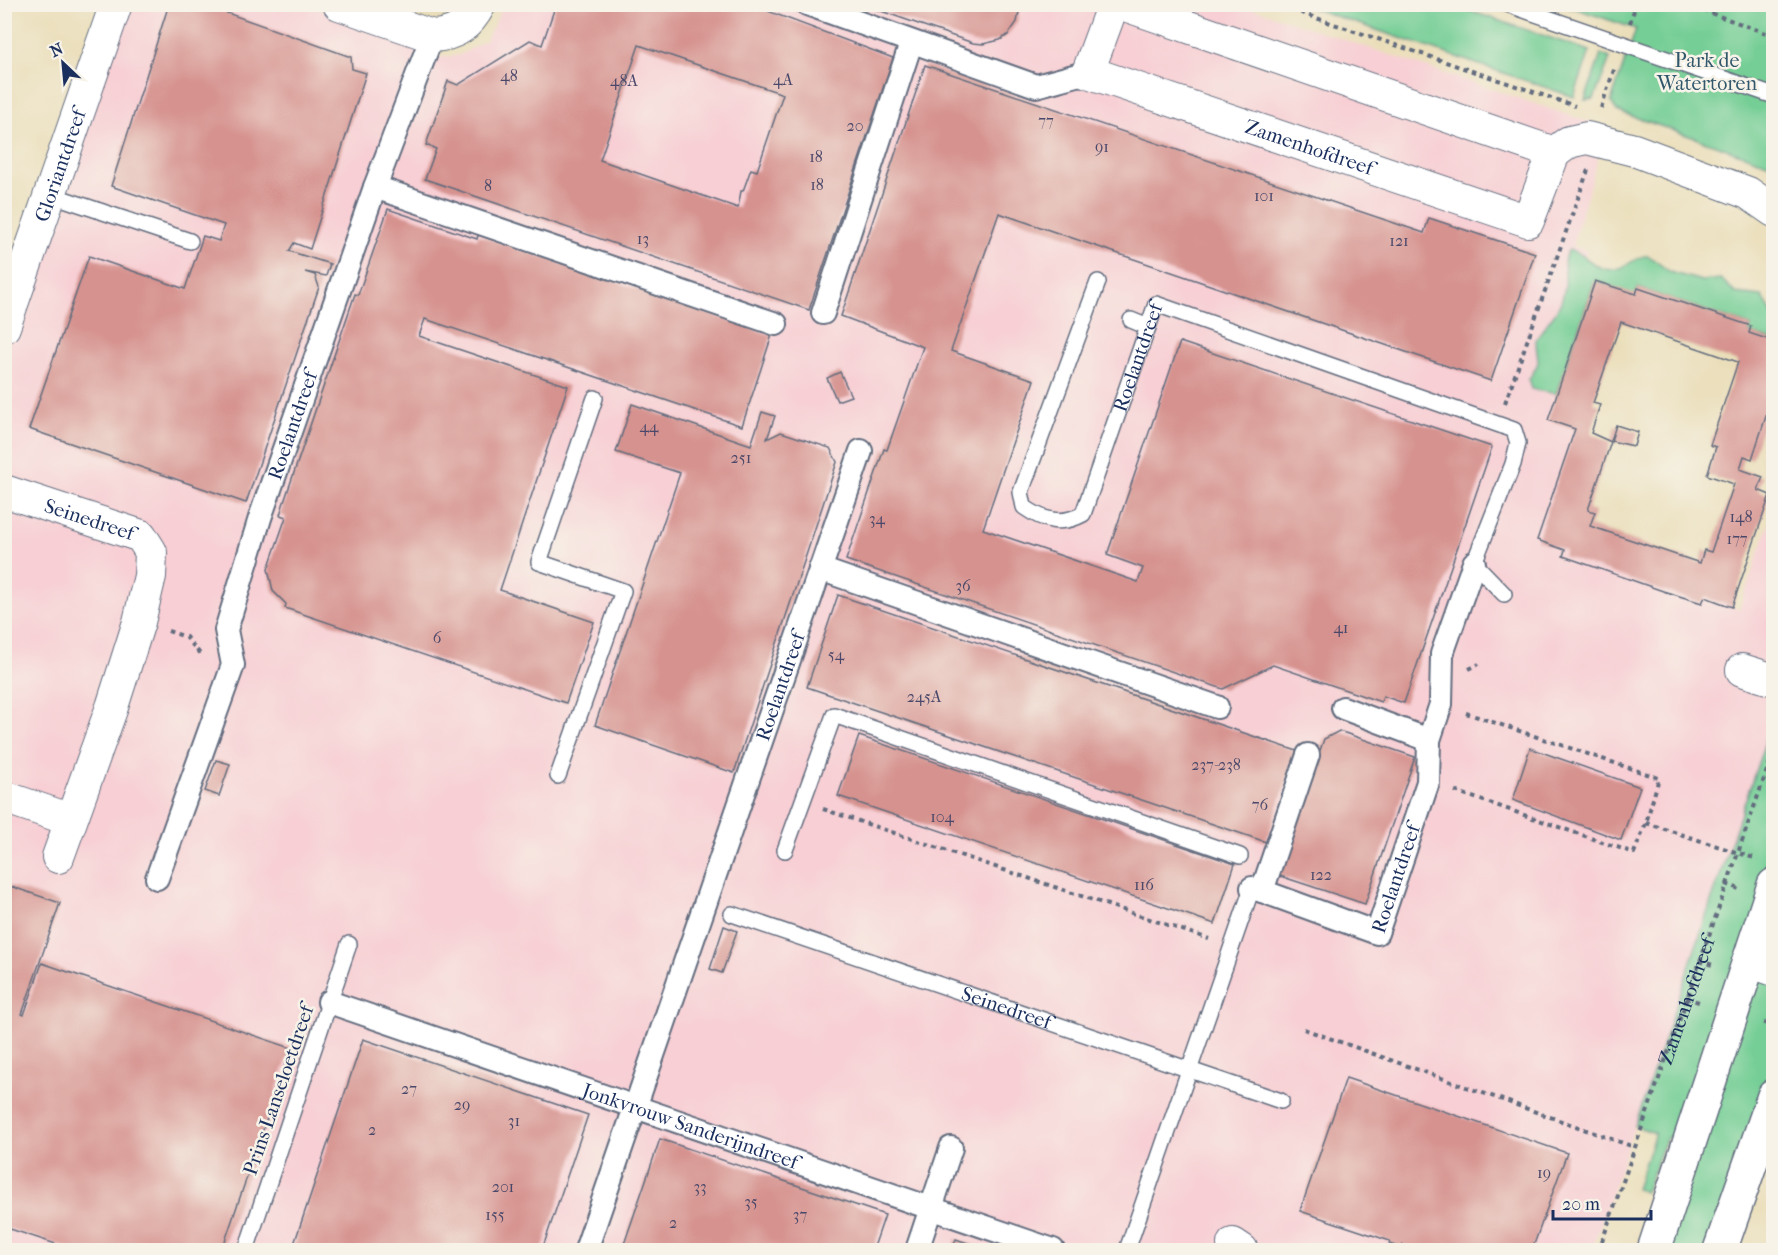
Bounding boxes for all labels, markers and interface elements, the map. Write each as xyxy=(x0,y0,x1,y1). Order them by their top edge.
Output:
north arrow xyxy=(33,33,93,93)
text: N xyxy=(47,38,67,61)
park label: Park de Watertoren xyxy=(1656,49,1757,95)
house number: 48 xyxy=(500,66,518,85)
house number: 4A xyxy=(773,70,794,89)
house number: 48A xyxy=(610,71,639,90)
street label: Gloriantdreef xyxy=(30,102,92,225)
house number: 77 xyxy=(1038,111,1054,130)
street label: Zamenhofdreef xyxy=(1242,115,1380,181)
house number: 20 xyxy=(846,116,864,135)
house number: 91 xyxy=(1095,137,1109,156)
house number: 18 xyxy=(809,147,823,166)
house number: 18 xyxy=(810,175,824,194)
house number: 8 xyxy=(484,176,492,195)
house number: 101 xyxy=(1254,186,1274,205)
house number: 13 xyxy=(637,229,649,248)
house number: 121 xyxy=(1389,231,1409,250)
street label: Roelantdreef xyxy=(1108,296,1169,415)
street label: Roelantdreef xyxy=(263,364,324,483)
house number: 44 xyxy=(640,417,659,436)
house number: 251 xyxy=(731,448,751,467)
street label: Seinedreef xyxy=(41,494,141,546)
house number: 148 xyxy=(1729,507,1753,526)
house number: 34 xyxy=(869,509,886,528)
house number: 177 xyxy=(1726,529,1748,548)
house number: 36 xyxy=(955,576,971,595)
house number: 41 xyxy=(1333,618,1349,637)
street label: Roelantdreef xyxy=(751,625,811,744)
house number: 6 xyxy=(433,628,442,647)
house number: 54 xyxy=(828,645,845,664)
house number: 245A xyxy=(907,687,942,706)
house number: 237-238 xyxy=(1191,755,1241,774)
house number: 76 xyxy=(1252,795,1269,814)
house number: 104 xyxy=(930,807,954,826)
street label: Roelantdreef xyxy=(1367,817,1426,936)
house number: 122 xyxy=(1310,865,1332,884)
house number: 116 xyxy=(1134,875,1154,894)
street label: Zamenhofdreef xyxy=(1654,930,1721,1068)
street label: Seinedreef xyxy=(958,982,1058,1035)
street label: Prins Lanseloetdreef xyxy=(239,998,320,1178)
street label: Jonkvrouw Sanderijndreef xyxy=(577,1078,805,1175)
house number: 27 xyxy=(401,1079,417,1098)
house number: 29 xyxy=(454,1095,470,1114)
house number: 31 xyxy=(508,1111,520,1130)
house number: 2 xyxy=(368,1120,376,1139)
house number: 19 xyxy=(1537,1163,1551,1182)
house number: 201 xyxy=(492,1177,514,1196)
house number: 33 xyxy=(693,1177,707,1196)
scale bar xyxy=(1553,1183,1650,1221)
house number: 35 xyxy=(744,1192,758,1211)
text: 20 m xyxy=(1562,1194,1600,1215)
house number: 155 xyxy=(485,1205,505,1224)
house number: 37 xyxy=(793,1205,807,1224)
house number: 2 xyxy=(669,1213,677,1232)

